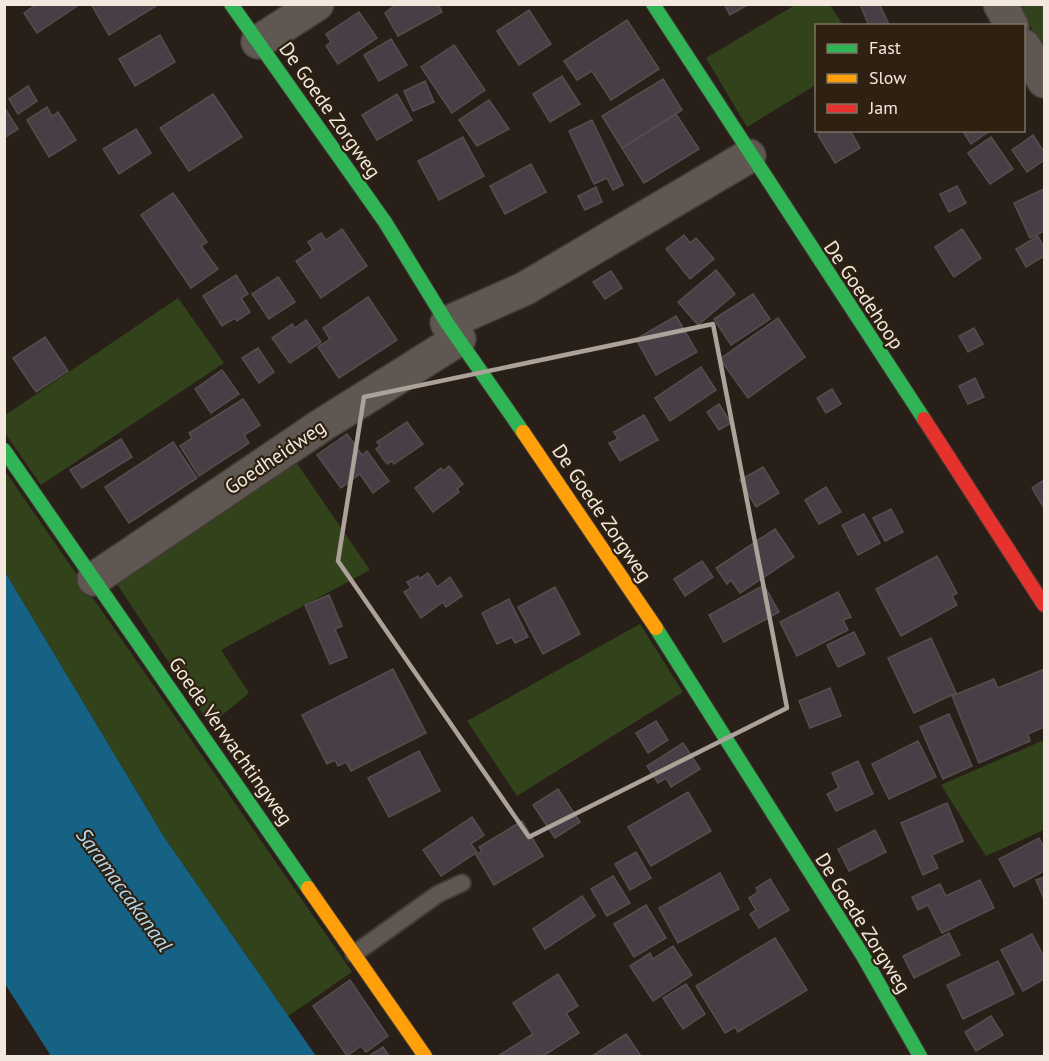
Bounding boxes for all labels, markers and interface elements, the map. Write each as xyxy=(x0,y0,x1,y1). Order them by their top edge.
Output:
legend xyxy=(815,24,1025,132)
text: Fast xyxy=(869,36,901,59)
street label: De Goede Zorgweg xyxy=(273,37,387,183)
text: Slow xyxy=(869,66,907,89)
text: Jam xyxy=(868,96,898,119)
street label: De Goedehoop xyxy=(818,236,910,354)
street label: Goedheidweg xyxy=(220,414,330,500)
street label: De Goede Zorgweg xyxy=(546,439,658,587)
street label: Goede Verwachtingweg xyxy=(163,652,299,830)
water label: Saramaccakanaal xyxy=(70,822,179,957)
street label: De Goede Zorgweg xyxy=(809,848,917,998)

